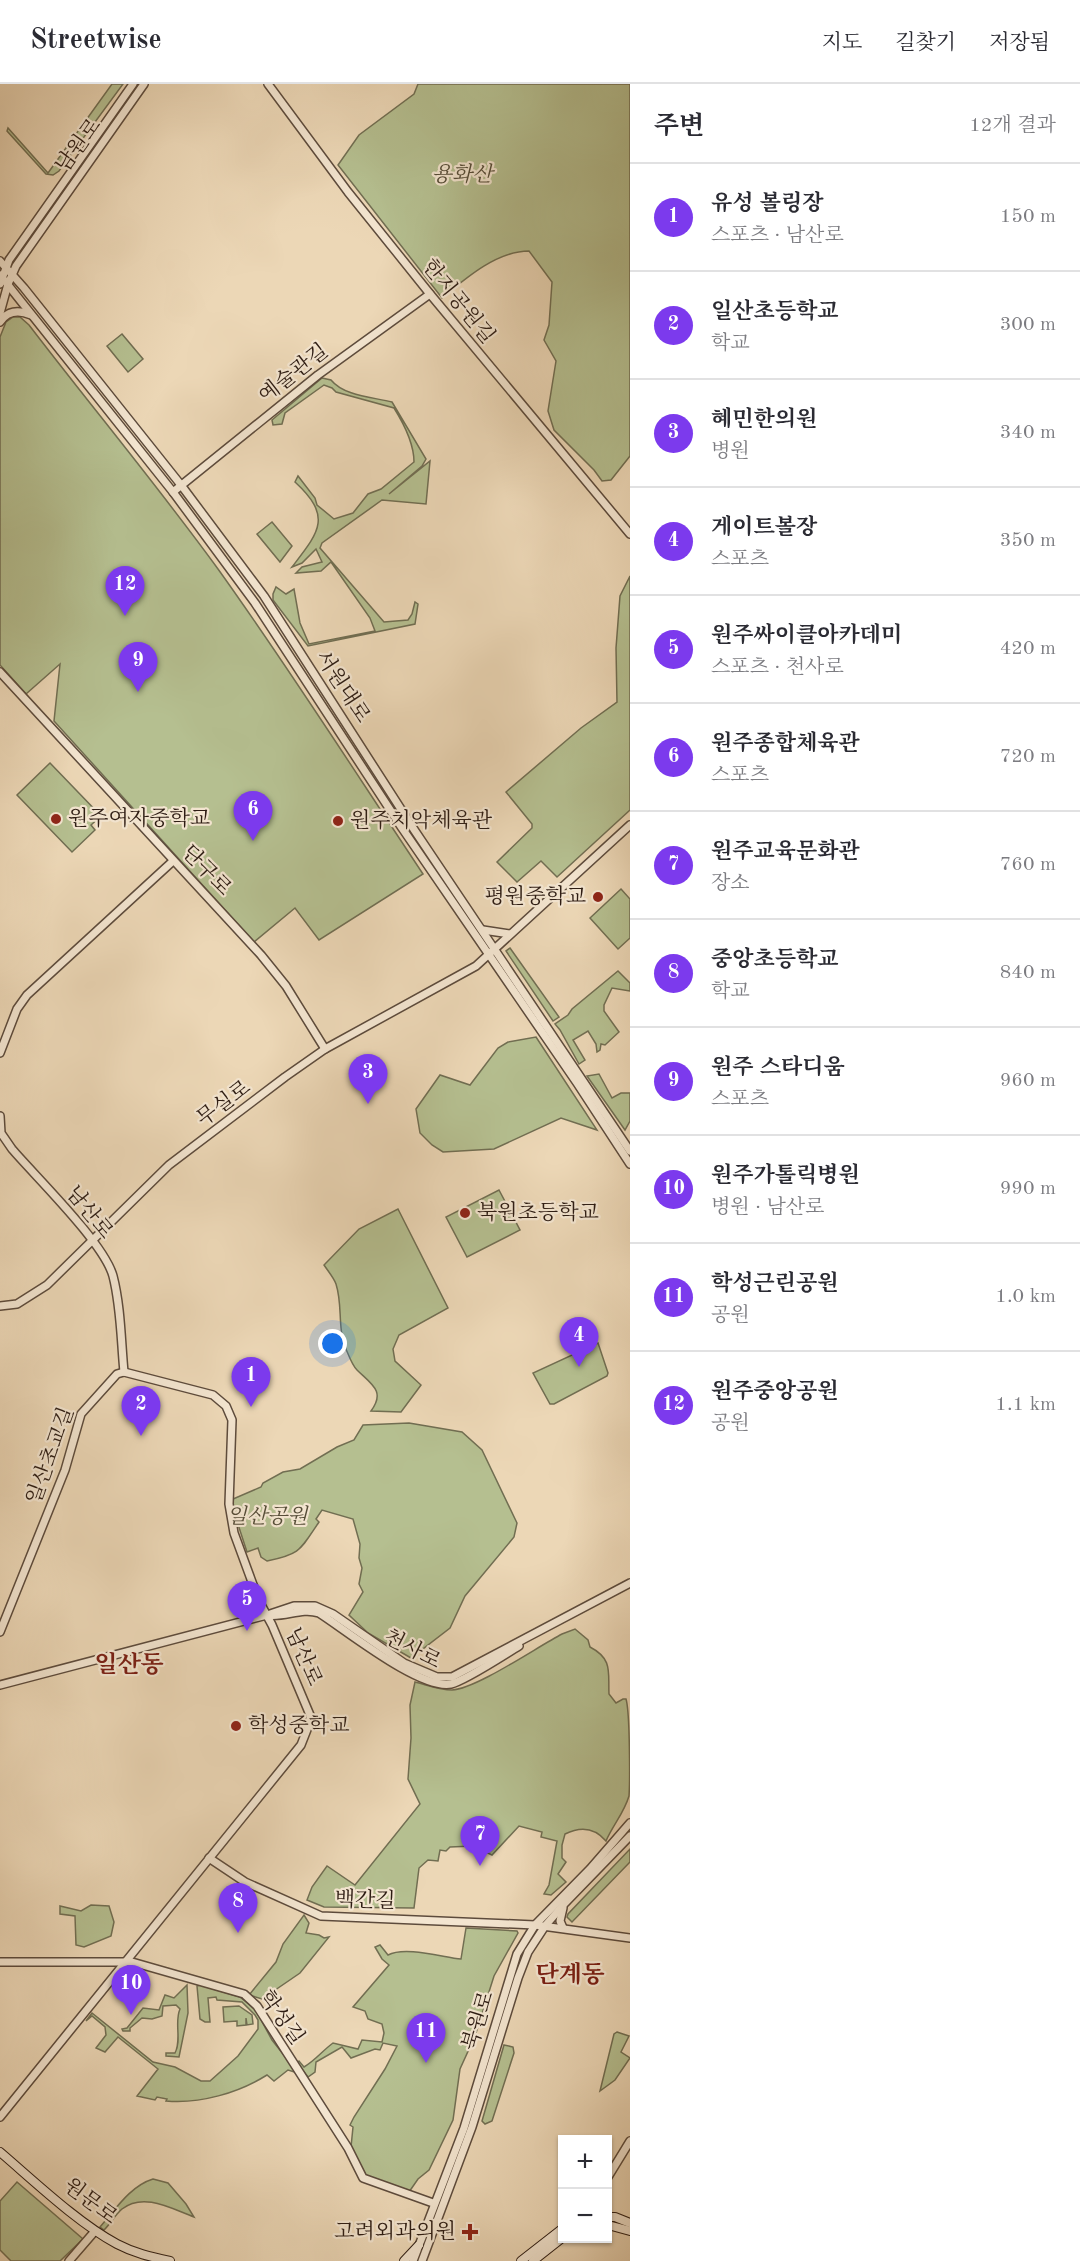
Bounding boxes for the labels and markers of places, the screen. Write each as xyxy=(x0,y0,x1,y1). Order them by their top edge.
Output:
pin: 12 xyxy=(106,566,144,616)
pin: 9 xyxy=(118,642,158,692)
pin: 6 xyxy=(234,792,272,841)
place label: 원주여자중학교 xyxy=(68,807,210,830)
place label: 원주치악체육관 xyxy=(350,809,493,832)
marker: 원주여자중학교 xyxy=(49,812,63,826)
marker: 원주치악체육관 xyxy=(331,814,345,828)
place label: 평원중학교 xyxy=(485,885,586,908)
marker: 평원중학교 xyxy=(591,890,605,904)
pin: 3 xyxy=(348,1054,388,1104)
place label: 북원초등학교 xyxy=(477,1200,599,1224)
marker: 북원초등학교 xyxy=(458,1206,472,1220)
pin: 4 xyxy=(560,1318,598,1367)
pin: 1 xyxy=(232,1358,270,1407)
pin: 2 xyxy=(122,1386,160,1436)
pin: 5 xyxy=(228,1582,266,1631)
place label: 학성중학교 xyxy=(248,1714,349,1737)
marker: 학성중학교 xyxy=(229,1719,243,1733)
pin: 7 xyxy=(460,1816,500,1866)
pin: 8 xyxy=(218,1884,258,1933)
pin: 10 xyxy=(112,1966,150,2015)
pin: 11 xyxy=(406,2014,446,2063)
place label: 고려외과의원 xyxy=(334,2220,456,2243)
marker: 고려외과의원 xyxy=(461,2223,479,2241)

